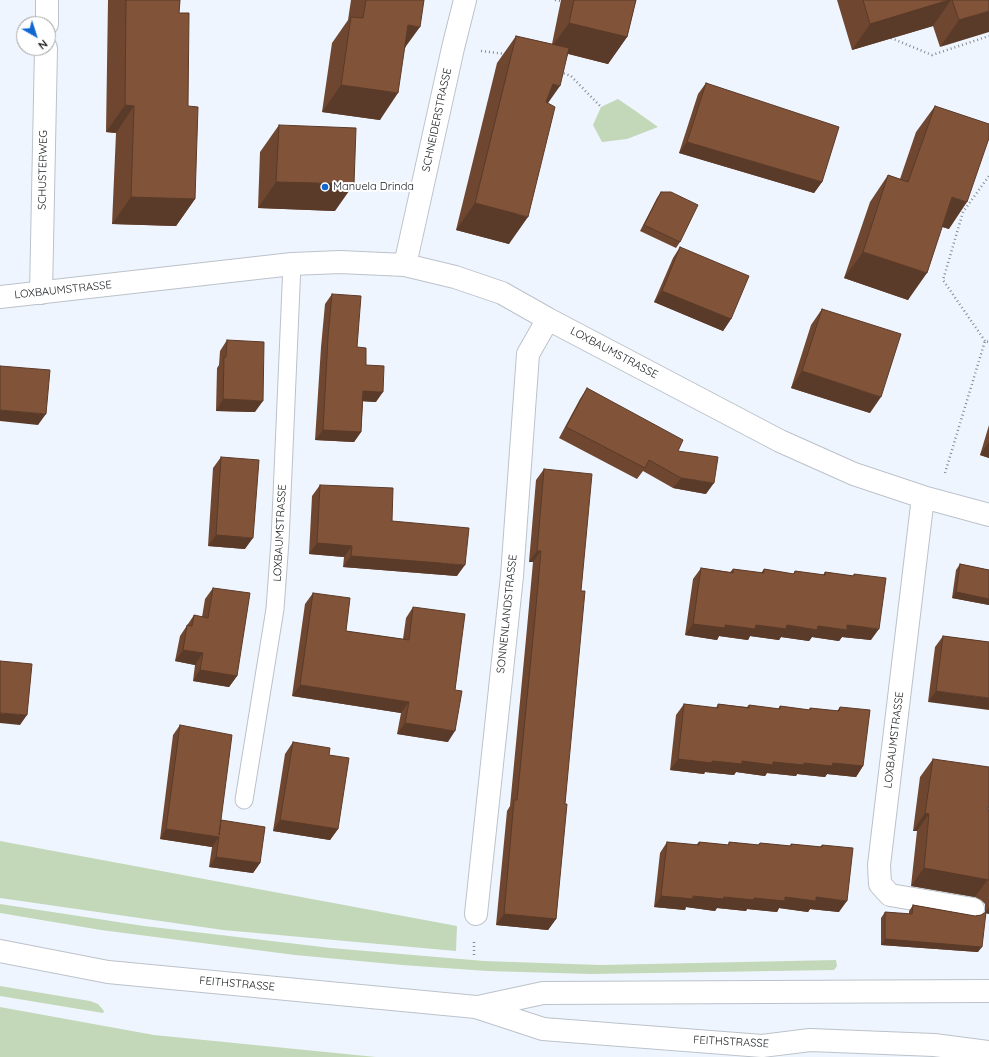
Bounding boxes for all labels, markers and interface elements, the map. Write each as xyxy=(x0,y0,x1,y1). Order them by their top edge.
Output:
north arrow xyxy=(16,16,56,56)
text: N xyxy=(35,37,50,53)
street label: SCHNEIDERSTRASSE xyxy=(420,67,454,173)
street label: SCHUSTERWEG xyxy=(36,130,50,210)
place label: Manuela Drinda xyxy=(333,180,414,194)
marker: Manuela Drinda xyxy=(320,182,330,192)
street label: LOXBAUMSTRASSE xyxy=(14,278,112,302)
street label: LOXBAUMSTRASSE xyxy=(568,324,660,382)
street label: LOXBAUMSTRASSE xyxy=(271,484,289,582)
street label: SONNENLANDSTRASSE xyxy=(494,554,520,674)
street label: LOXBAUMSTRASSE xyxy=(882,691,906,789)
street label: FEITHSTRASSE xyxy=(199,974,275,994)
street label: FEITHSTRASSE xyxy=(693,1033,769,1051)

